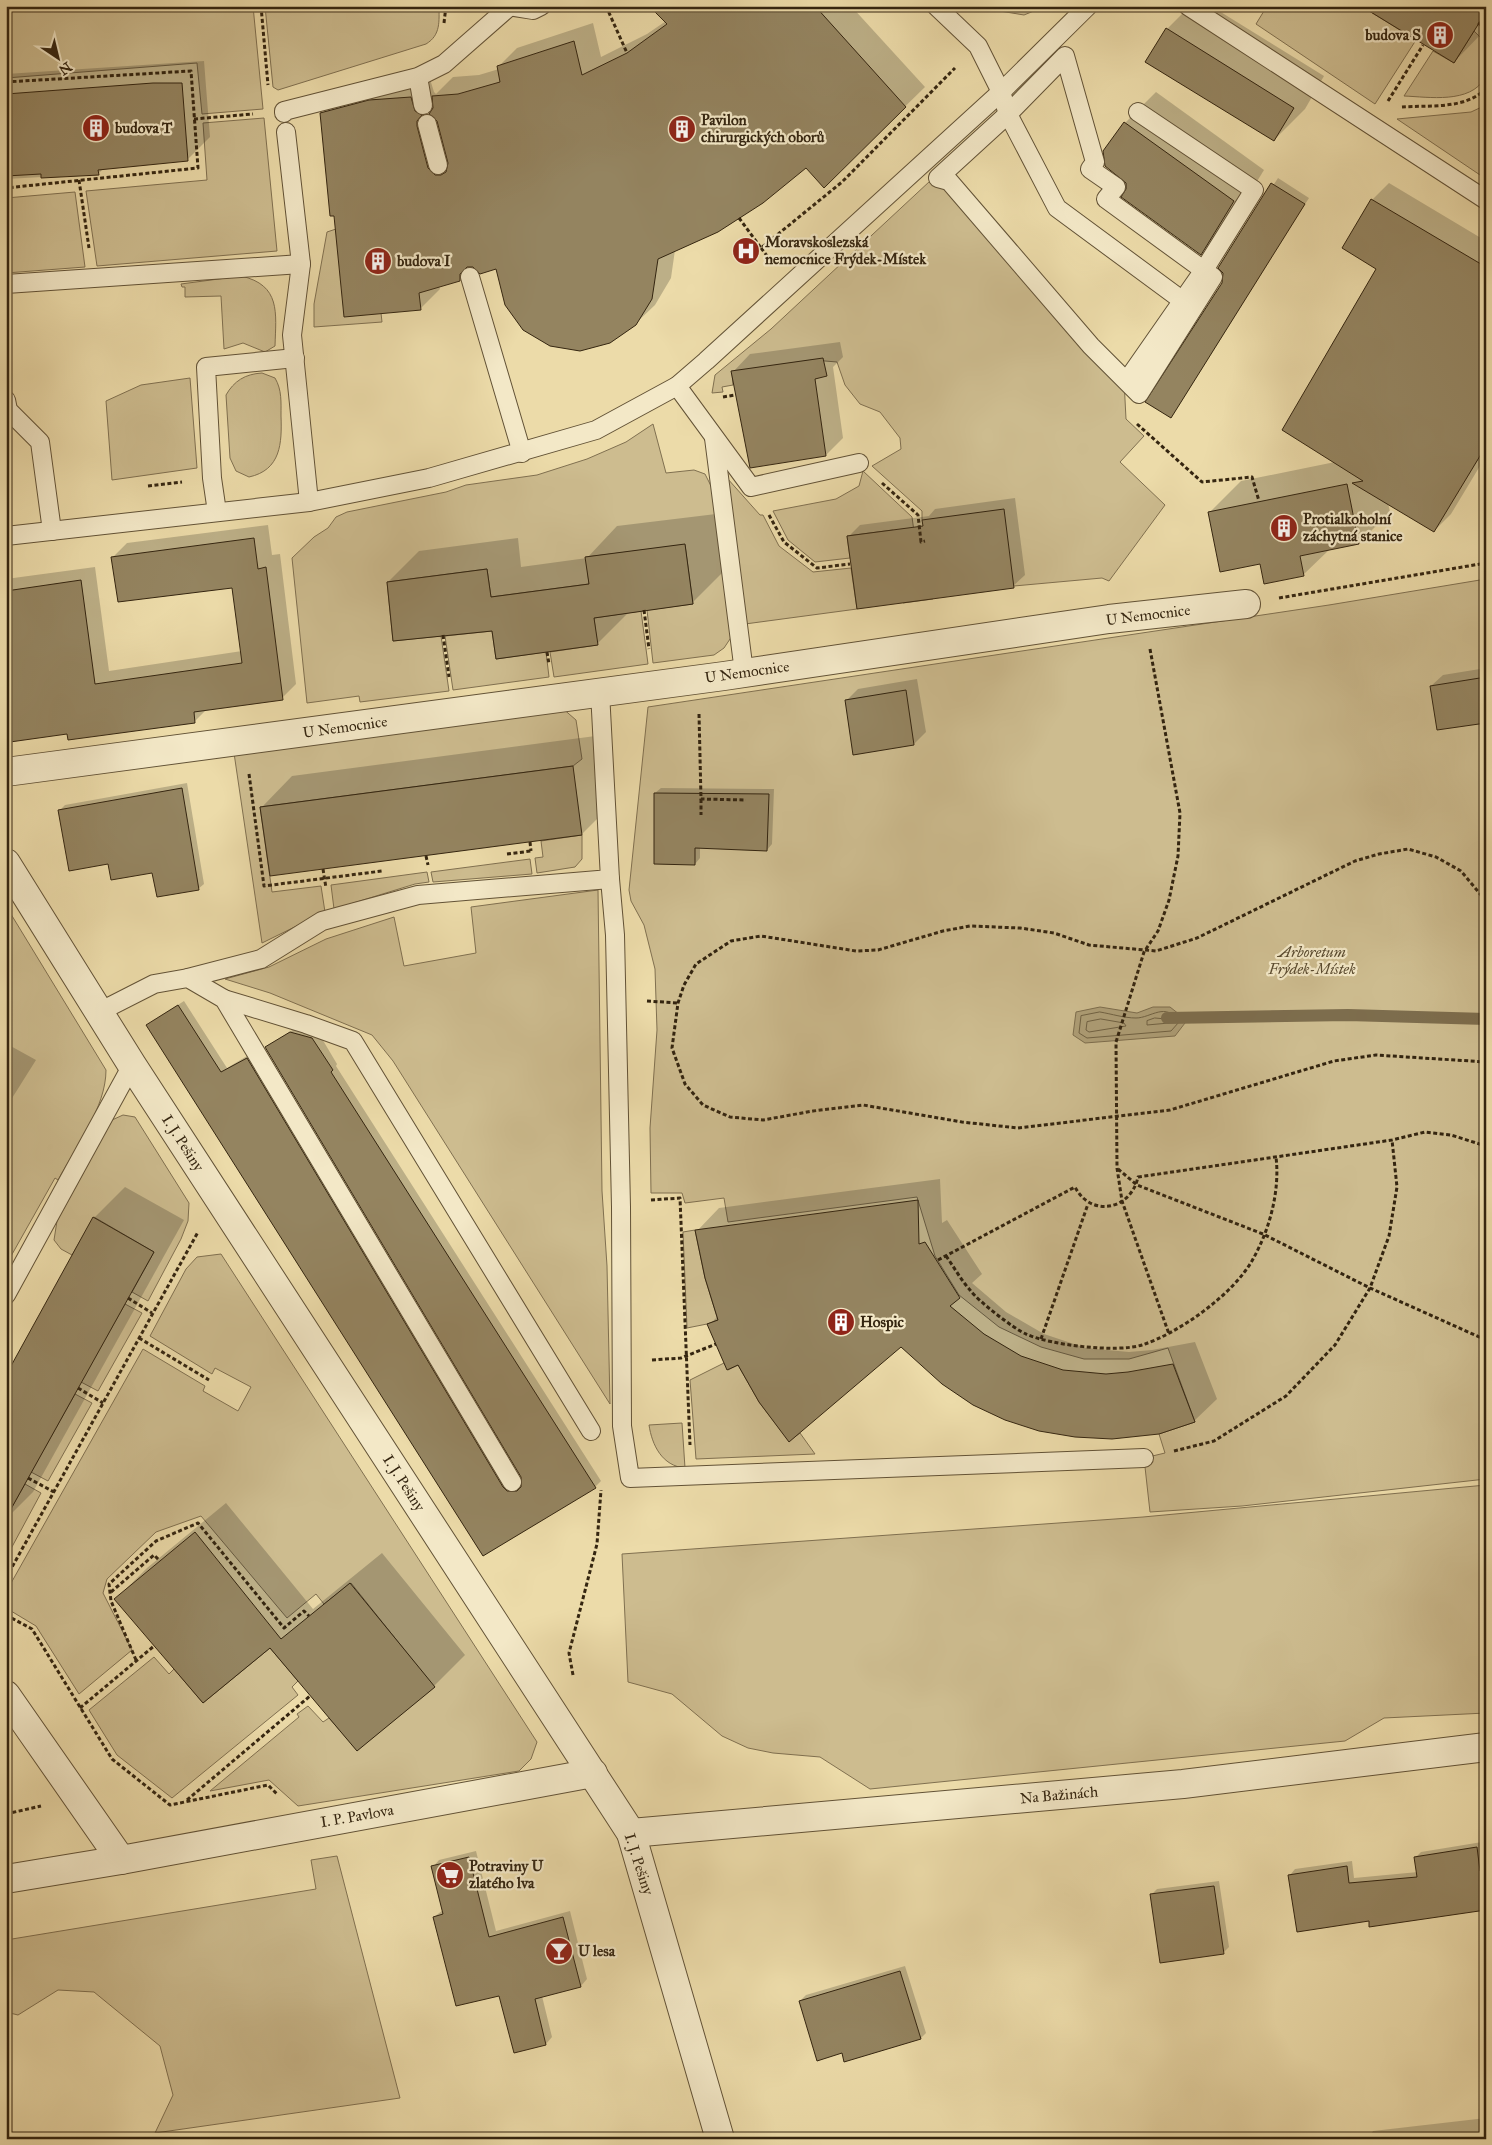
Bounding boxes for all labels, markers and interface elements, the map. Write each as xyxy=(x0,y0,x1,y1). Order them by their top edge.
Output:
building icon: budova S xyxy=(1425,20,1455,50)
place label: budova S xyxy=(1364,26,1421,44)
north arrow xyxy=(32,32,82,82)
text: N xyxy=(55,58,75,79)
place label: Pavilon chirurgických oborů xyxy=(701,111,825,147)
building icon: budova T xyxy=(81,113,111,143)
building icon: Pavilon chirurgických oborů xyxy=(667,114,697,144)
place label: budova T xyxy=(114,119,173,137)
place label: Moravskoslezská nemocnice Frýdek-Místek xyxy=(765,233,927,269)
hospital icon: Moravskoslezská nemocnice Frýdek-Místek xyxy=(731,236,761,266)
building icon: budova I xyxy=(363,246,393,276)
place label: budova I xyxy=(396,252,451,270)
place label: Protialkoholní záchytná stanice xyxy=(1303,510,1403,546)
building icon: Protialkoholní záchytná stanice xyxy=(1269,513,1299,543)
street label: U Nemocnice xyxy=(1105,601,1191,629)
street label: U Nemocnice xyxy=(704,657,790,687)
street label: U Nemocnice xyxy=(302,712,388,742)
park label: Arboretum Frýdek-Místek xyxy=(1267,943,1356,978)
street label: I. J. Pešiny xyxy=(157,1111,208,1176)
building icon: Hospic xyxy=(826,1307,856,1337)
place label: Hospic xyxy=(860,1313,905,1332)
street label: I. J. Pešiny xyxy=(378,1451,429,1516)
street label: Na Bažinách xyxy=(1019,1783,1099,1807)
street label: I. P. Pavlova xyxy=(319,1801,396,1831)
street label: I. J. Pešiny xyxy=(620,1831,658,1898)
place label: Potraviny U zlatého lva xyxy=(469,1857,545,1892)
supermarket icon: Potraviny U zlatého lva xyxy=(435,1860,465,1890)
bar icon: U lesa xyxy=(544,1936,574,1966)
place label: U lesa xyxy=(578,1942,616,1960)

